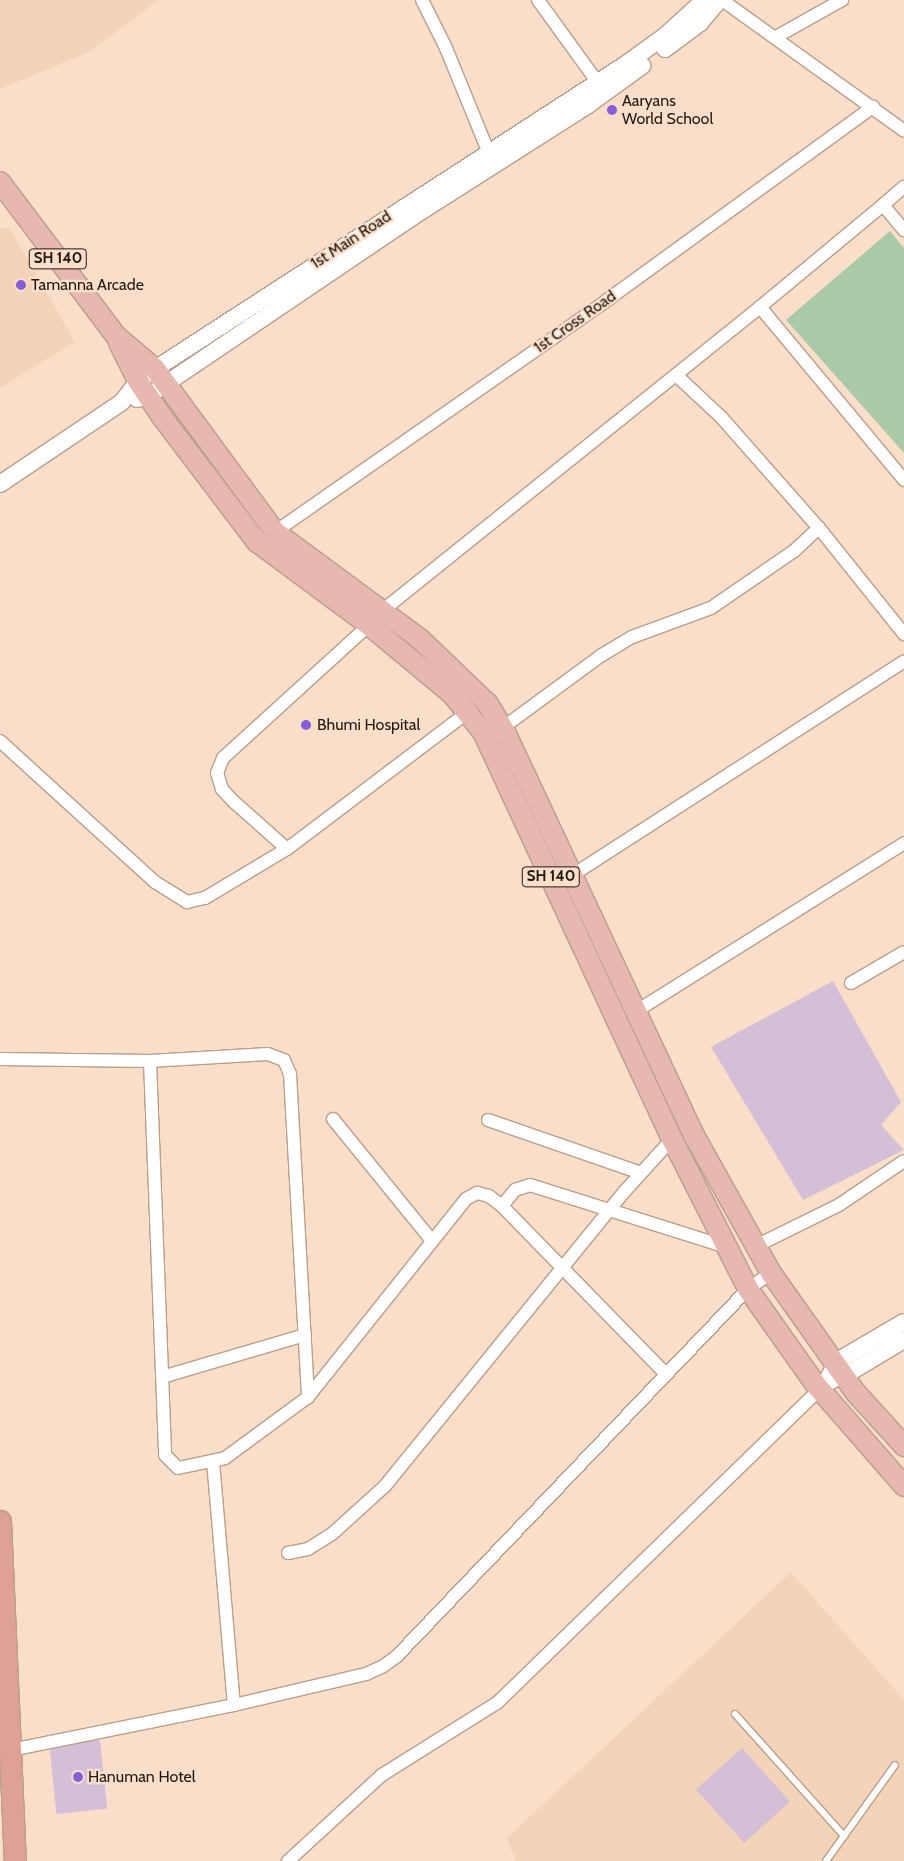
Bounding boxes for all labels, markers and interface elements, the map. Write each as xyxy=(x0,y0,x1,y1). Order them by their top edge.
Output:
place label: Aaryans World School xyxy=(622,91,713,129)
marker: Aaryans World School xyxy=(606,104,618,116)
street label: 1st Main Road xyxy=(307,207,395,273)
road number: SH 140 xyxy=(28,246,88,272)
place label: Tamanna Arcade xyxy=(31,275,144,295)
marker: Tamanna Arcade xyxy=(15,279,27,291)
street label: 1st Cross Road xyxy=(530,287,620,357)
place label: Bhumi Hospital xyxy=(317,715,420,735)
marker: Bhumi Hospital xyxy=(299,718,313,732)
road number: SH 140 xyxy=(521,864,581,890)
place label: Hanuman Hotel xyxy=(88,1767,195,1787)
marker: Hanuman Hotel xyxy=(72,1771,84,1783)

